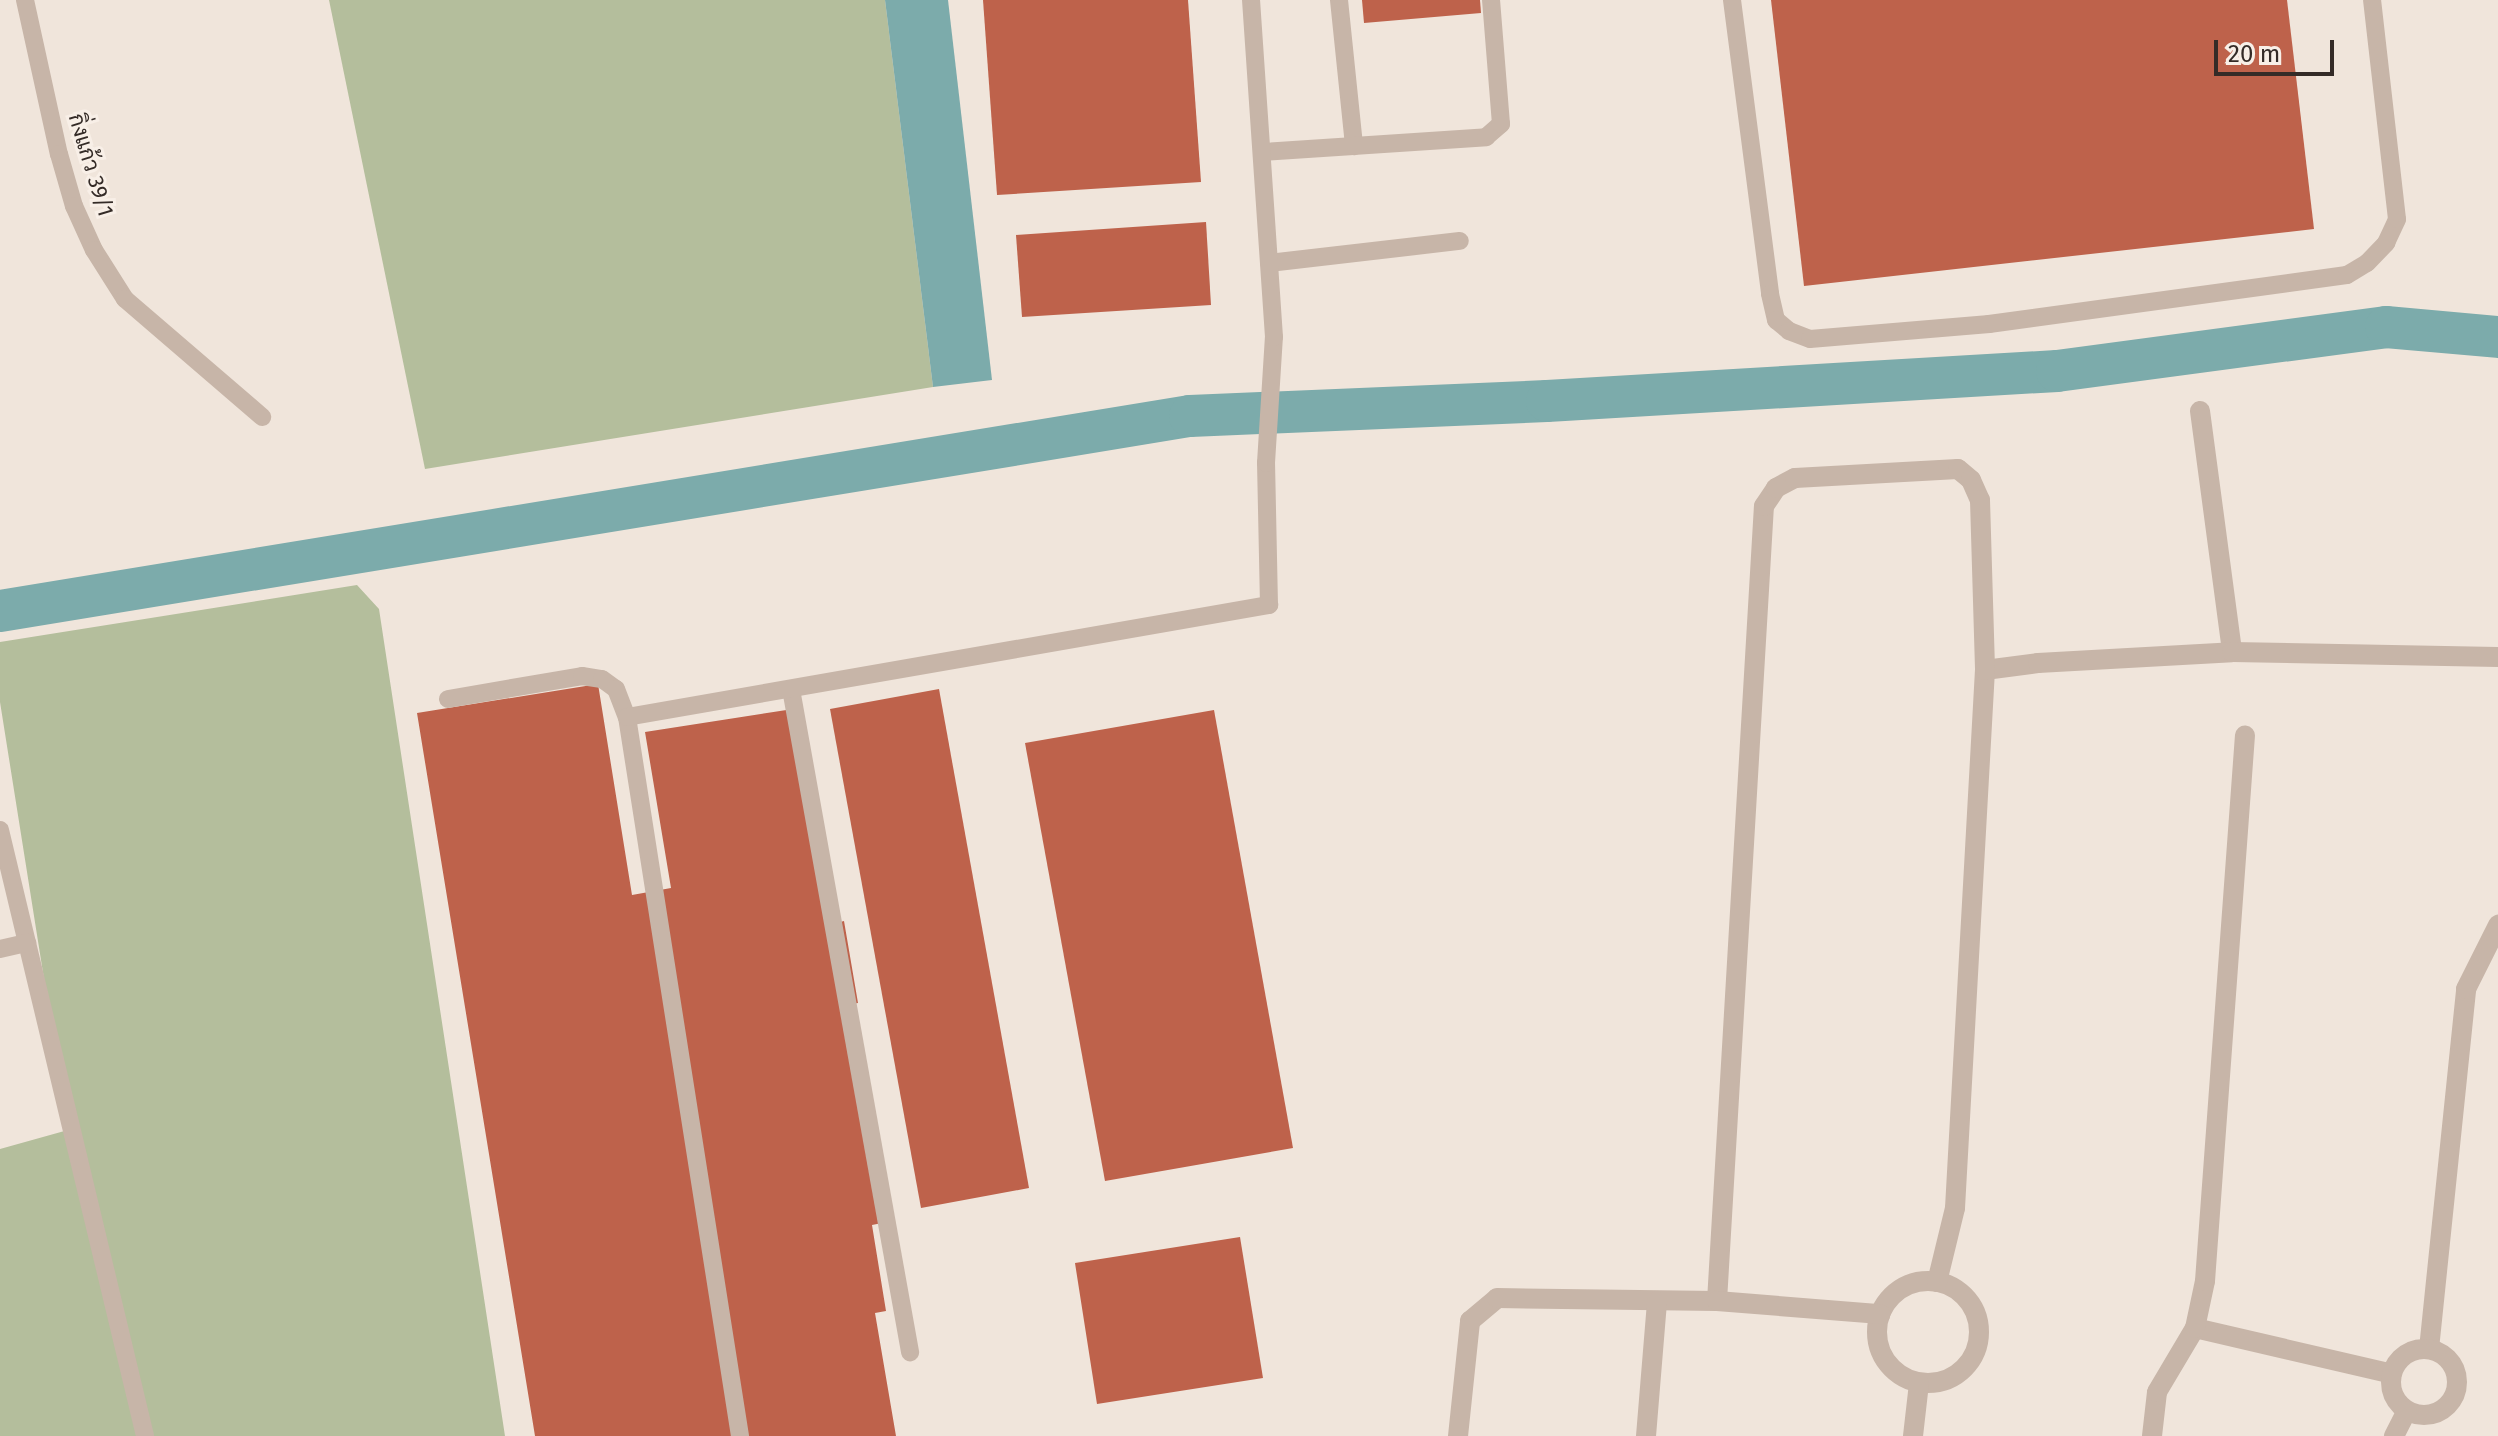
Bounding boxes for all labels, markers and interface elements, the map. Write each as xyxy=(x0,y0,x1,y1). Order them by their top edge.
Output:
scale bar xyxy=(2218,24,2338,74)
text: 20 m xyxy=(2228,40,2280,68)
street label: กิ่งแก้ว 39/1 xyxy=(63,110,119,220)

